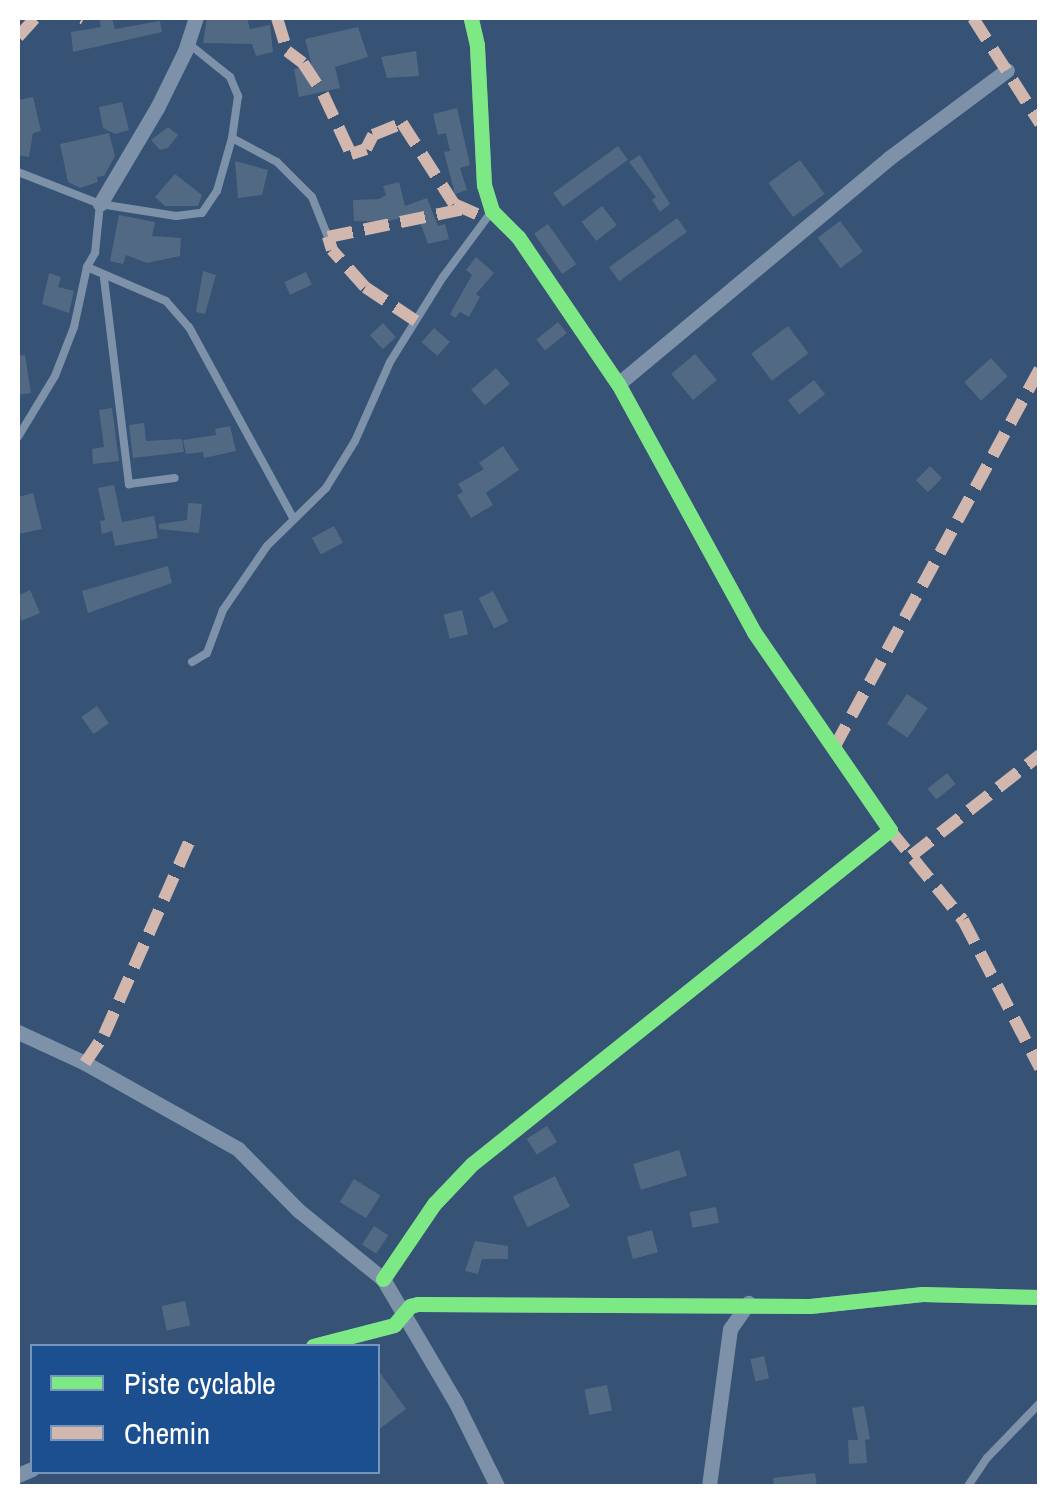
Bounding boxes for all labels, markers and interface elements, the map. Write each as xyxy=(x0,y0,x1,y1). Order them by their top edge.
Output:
legend xyxy=(30,1344,380,1474)
text: Piste cyclable xyxy=(124,1363,276,1403)
text: Chemin xyxy=(124,1413,210,1453)

